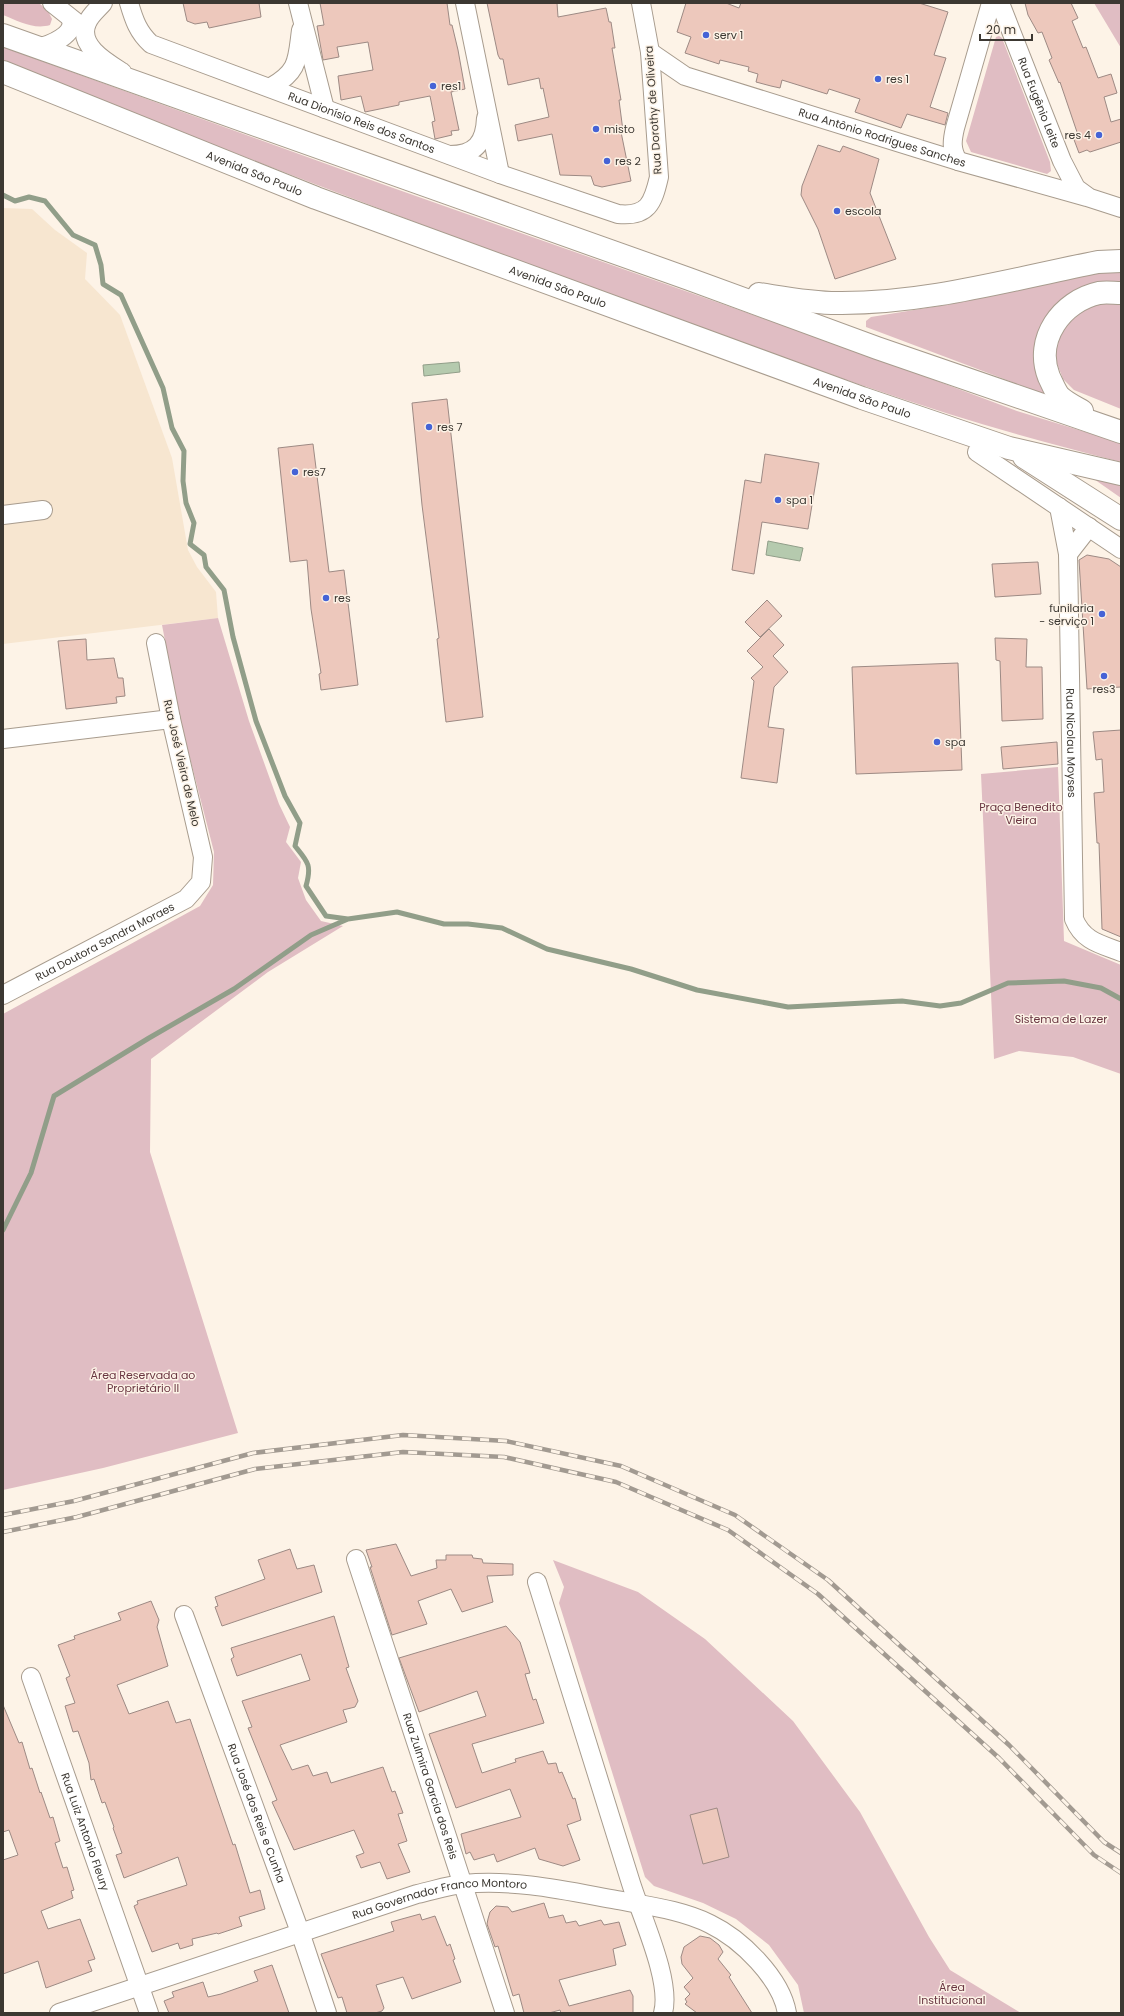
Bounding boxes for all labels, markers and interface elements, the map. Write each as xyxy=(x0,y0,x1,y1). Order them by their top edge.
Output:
scale bar xyxy=(980,16,1032,42)
text: 20 m xyxy=(986,21,1016,38)
place label: serv 1 xyxy=(714,27,743,43)
marker: serv 1 xyxy=(701,30,711,40)
street label: Rua Dorothy de Oliveira xyxy=(641,45,665,175)
street label: Rua Eugênio Leite xyxy=(1014,55,1064,150)
place label: res 1 xyxy=(886,71,909,87)
marker: res 1 xyxy=(873,74,883,84)
place label: res1 xyxy=(441,78,461,94)
marker: res1 xyxy=(428,81,438,91)
street label: Rua Dionísio Reis dos Santos xyxy=(286,88,438,157)
street label: Rua Antônio Rodrigues Sanches xyxy=(796,104,968,171)
place label: misto xyxy=(604,121,635,137)
marker: misto xyxy=(591,124,601,134)
place label: res 4 xyxy=(1064,127,1091,143)
marker: res 4 xyxy=(1094,130,1104,140)
street label: Avenida São Paulo xyxy=(204,147,305,200)
place label: res 2 xyxy=(615,153,641,169)
marker: res 2 xyxy=(602,156,612,166)
place label: escola xyxy=(845,203,881,219)
marker: escola xyxy=(832,206,842,216)
street label: Avenida São Paulo xyxy=(507,261,609,312)
street label: Avenida São Paulo xyxy=(811,373,913,422)
place label: res 7 xyxy=(437,419,463,435)
marker: res 7 xyxy=(424,422,434,432)
place label: res7 xyxy=(303,464,326,480)
marker: res7 xyxy=(290,467,300,477)
place label: spa 1 xyxy=(786,492,813,508)
marker: spa 1 xyxy=(773,495,783,505)
place label: res xyxy=(334,590,351,606)
marker: res xyxy=(321,593,331,603)
place label: funilaria - serviço 1 xyxy=(1039,600,1094,629)
marker: funilaria - serviço 1 xyxy=(1097,609,1107,619)
marker: res3 xyxy=(1099,671,1109,681)
place label: res3 xyxy=(1092,681,1116,697)
street label: Rua Nicolau Moyses xyxy=(1062,688,1080,798)
street label: Rua José Vieira de Melo xyxy=(160,698,204,828)
place label: spa xyxy=(945,734,966,750)
marker: spa xyxy=(932,737,942,747)
park label: Praça Benedito Vieira xyxy=(979,799,1063,828)
street label: Rua Doutora Sandra Moraes xyxy=(32,898,177,985)
park label: Sistema de Lazer xyxy=(1015,1011,1107,1027)
park label: Área Reservada ao Proprietário II xyxy=(91,1367,195,1396)
street label: Rua Zulmira Garcia dos Reis xyxy=(399,1711,462,1862)
street label: Rua José dos Reis e Cunha xyxy=(224,1741,289,1885)
street label: Rua Luiz Antonio Fleury xyxy=(57,1770,114,1894)
street label: Rua Governador Franco Montoro xyxy=(350,1875,528,1923)
park label: Área Institucional xyxy=(919,1979,985,2008)

